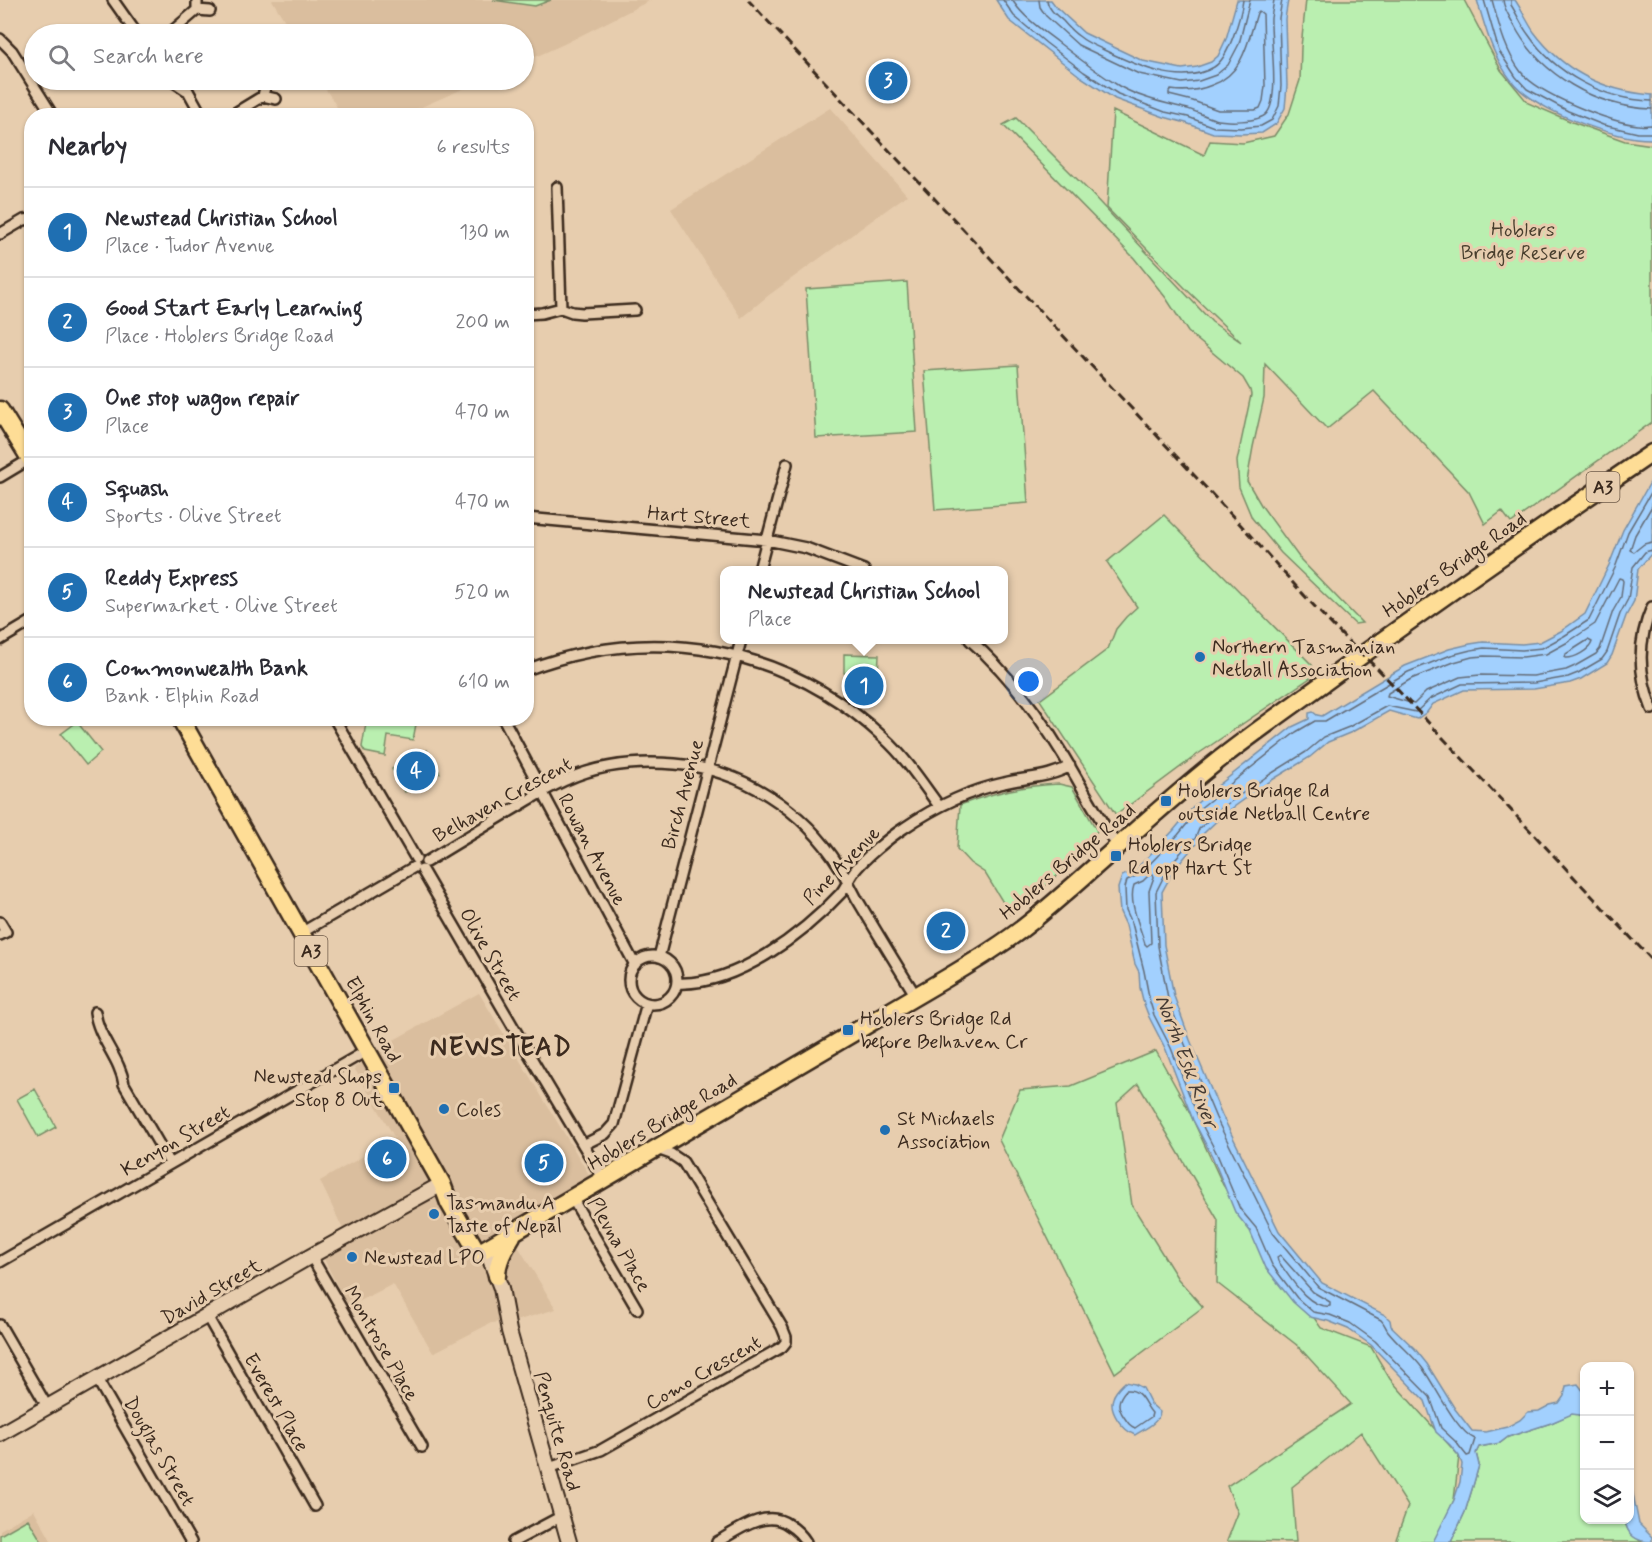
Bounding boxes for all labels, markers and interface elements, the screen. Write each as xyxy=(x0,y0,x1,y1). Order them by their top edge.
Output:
search box xyxy=(24,24,534,90)
icon: search xyxy=(45,41,78,74)
text: Search here xyxy=(93,43,204,71)
pin: 3 xyxy=(868,58,908,104)
text: Nearby xyxy=(48,130,127,164)
text: 6 results xyxy=(437,134,510,161)
text: Newstead Christian School xyxy=(105,205,338,233)
park label: Hoblers Bridge Reserve xyxy=(1461,217,1585,267)
text: 1 xyxy=(63,219,72,246)
text: 130 m xyxy=(459,219,510,246)
text: Place · Tudor Avenue xyxy=(105,233,274,260)
text: Good Start Early Learning xyxy=(105,295,363,323)
text: 2 xyxy=(63,309,72,336)
text: 200 m xyxy=(455,309,510,336)
text: Place · Hoblers Bridge Road xyxy=(105,323,334,350)
text: One stop wagon repair xyxy=(105,385,300,413)
text: 3 xyxy=(63,399,72,426)
text: 470 m xyxy=(455,399,510,426)
text: Place xyxy=(105,413,149,440)
road number: A3 xyxy=(1586,472,1620,502)
text: Squash xyxy=(105,475,169,503)
text: 4 xyxy=(62,489,73,516)
text: 470 m xyxy=(455,489,510,516)
street label: Hart Street xyxy=(646,500,752,535)
text: Sports · Olive Street xyxy=(105,503,281,530)
street label: Hoblers Bridge Road xyxy=(1378,506,1533,626)
text: Reddy Express xyxy=(105,565,238,593)
popup xyxy=(720,566,1008,644)
text: Newstead Christian School xyxy=(748,578,980,606)
text: 5 xyxy=(62,579,74,606)
text: 520 m xyxy=(454,579,510,606)
text: Supermarket · Olive Street xyxy=(105,593,338,620)
text: Place xyxy=(748,606,792,633)
place label: Northern Tasmanian Netball Association xyxy=(1212,634,1395,684)
marker: Northern Tasmanian Netball Association xyxy=(1193,650,1207,664)
text: Commonwealth Bank xyxy=(105,655,308,683)
pin: 1 xyxy=(844,664,884,708)
your location xyxy=(1014,667,1043,696)
text: 6 xyxy=(62,669,73,696)
text: 610 m xyxy=(458,669,510,696)
text: Bank · Elphin Road xyxy=(105,683,259,710)
street label: Birch Avenue xyxy=(656,736,711,853)
pin: 4 xyxy=(396,748,436,794)
street label: Belhaven Crescent xyxy=(428,751,577,850)
place label: Hoblers Bridge Rd outside Netball Centre xyxy=(1178,778,1370,828)
street label: Rowan Avenue xyxy=(551,789,633,910)
marker: Hoblers Bridge Rd outside Netball Centre xyxy=(1159,794,1173,808)
street label: Hoblers Bridge Road xyxy=(994,797,1142,928)
street label: Pine Avenue xyxy=(797,820,887,912)
place label: Hoblers Bridge Rd opp Hart St xyxy=(1128,832,1253,882)
marker: Hoblers Bridge Rd opp Hart St xyxy=(1109,849,1123,863)
street label: Olive Street xyxy=(452,903,527,1006)
pin: 2 xyxy=(926,908,966,954)
road number: A3 xyxy=(294,936,328,966)
street label: Elphin Road xyxy=(338,972,407,1068)
water label: North Esk River xyxy=(1148,991,1225,1135)
place label: Hoblers Bridge Rd before Belhaven Cr xyxy=(860,1006,1028,1058)
marker: Hoblers Bridge Rd before Belhaven Cr xyxy=(841,1023,855,1037)
district label: NEWSTEAD xyxy=(430,1031,572,1065)
place label: Newstead Shops Stop 8 Out xyxy=(254,1064,382,1114)
street label: Hoblers Bridge Road xyxy=(583,1067,743,1178)
marker: Newstead Shops Stop 8 Out xyxy=(387,1081,401,1095)
place label: Coles xyxy=(456,1097,501,1124)
street label: Kenyon Street xyxy=(116,1099,235,1183)
marker: Coles xyxy=(437,1102,451,1116)
place label: St Michaels Association xyxy=(897,1106,995,1156)
marker: St Michaels Association xyxy=(878,1123,892,1137)
pin: 6 xyxy=(368,1136,406,1182)
pin: 5 xyxy=(524,1140,564,1186)
place label: Tasmandu A Taste of Nepal xyxy=(446,1190,562,1240)
street label: Plevna Place xyxy=(581,1192,657,1297)
marker: Tasmandu A Taste of Nepal xyxy=(427,1207,441,1221)
place label: Newstead LPO xyxy=(364,1245,485,1272)
marker: Newstead LPO xyxy=(345,1250,359,1264)
street label: David Street xyxy=(157,1253,267,1332)
street label: Montrose Place xyxy=(337,1281,425,1407)
street label: Como Crescent xyxy=(641,1329,766,1417)
street label: Everest Place xyxy=(237,1349,315,1457)
map controls xyxy=(1580,1362,1634,1524)
button: + xyxy=(1580,1362,1634,1416)
street label: Penquite Road xyxy=(527,1368,587,1494)
street label: Douglas Street xyxy=(115,1392,201,1513)
button: − xyxy=(1580,1416,1634,1470)
button: layers xyxy=(1580,1470,1634,1524)

